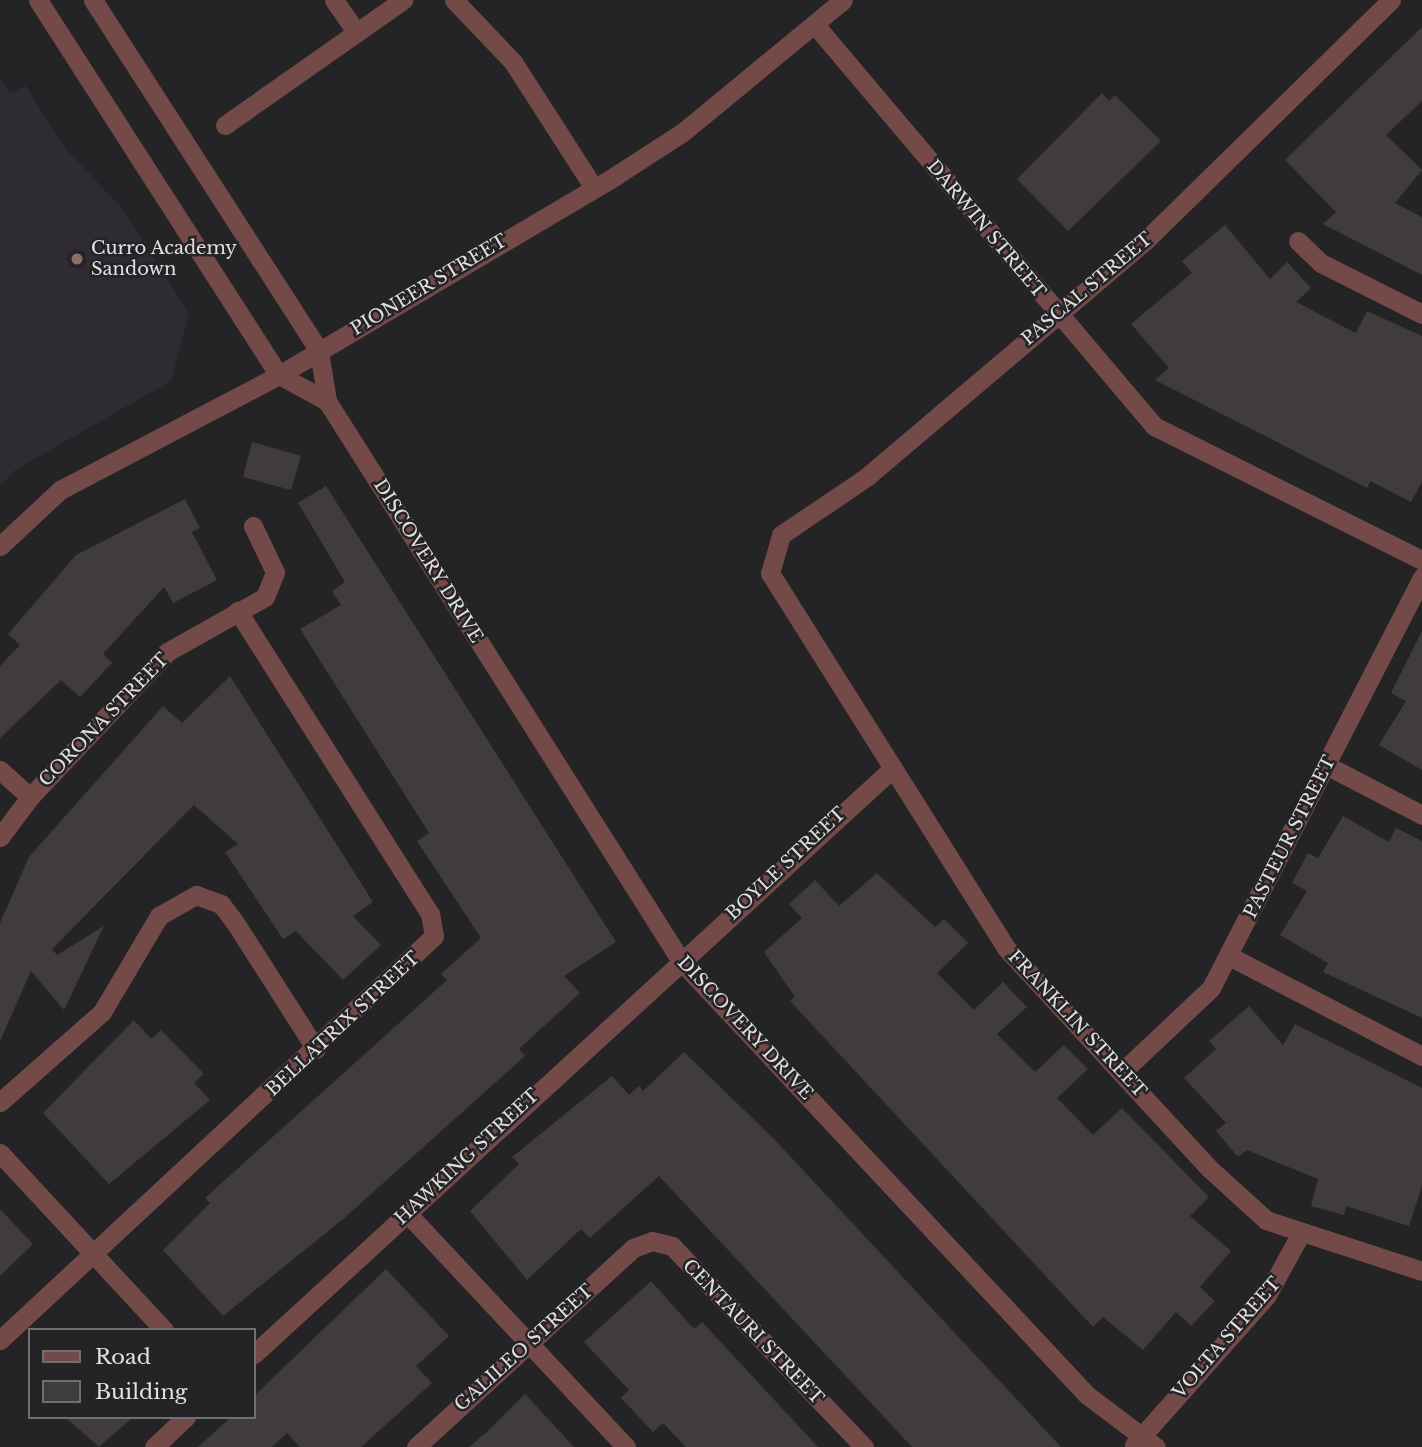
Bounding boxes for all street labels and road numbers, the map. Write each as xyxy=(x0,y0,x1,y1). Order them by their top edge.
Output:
street label: DARWIN STREET xyxy=(922,156,1050,302)
street label: PASCAL STREET xyxy=(1017,228,1157,350)
street label: PIONEER STREET xyxy=(347,230,511,340)
street label: DISCOVERY DRIVE xyxy=(369,475,487,647)
street label: CORONA STREET xyxy=(35,649,173,791)
street label: PASTEUR STREET xyxy=(1240,752,1340,922)
street label: BOYLE STREET xyxy=(722,803,850,925)
street label: FRANKLIN STREET xyxy=(1003,946,1151,1102)
street label: BELLATRIX STREET xyxy=(262,947,424,1101)
street label: DISCOVERY DRIVE xyxy=(673,951,817,1105)
street label: HAWKING STREET xyxy=(390,1084,544,1230)
street label: CENTAURI STREET xyxy=(678,1255,828,1409)
street label: VOLTA STREET xyxy=(1168,1273,1286,1403)
street label: GALILEO STREET xyxy=(450,1280,598,1416)

